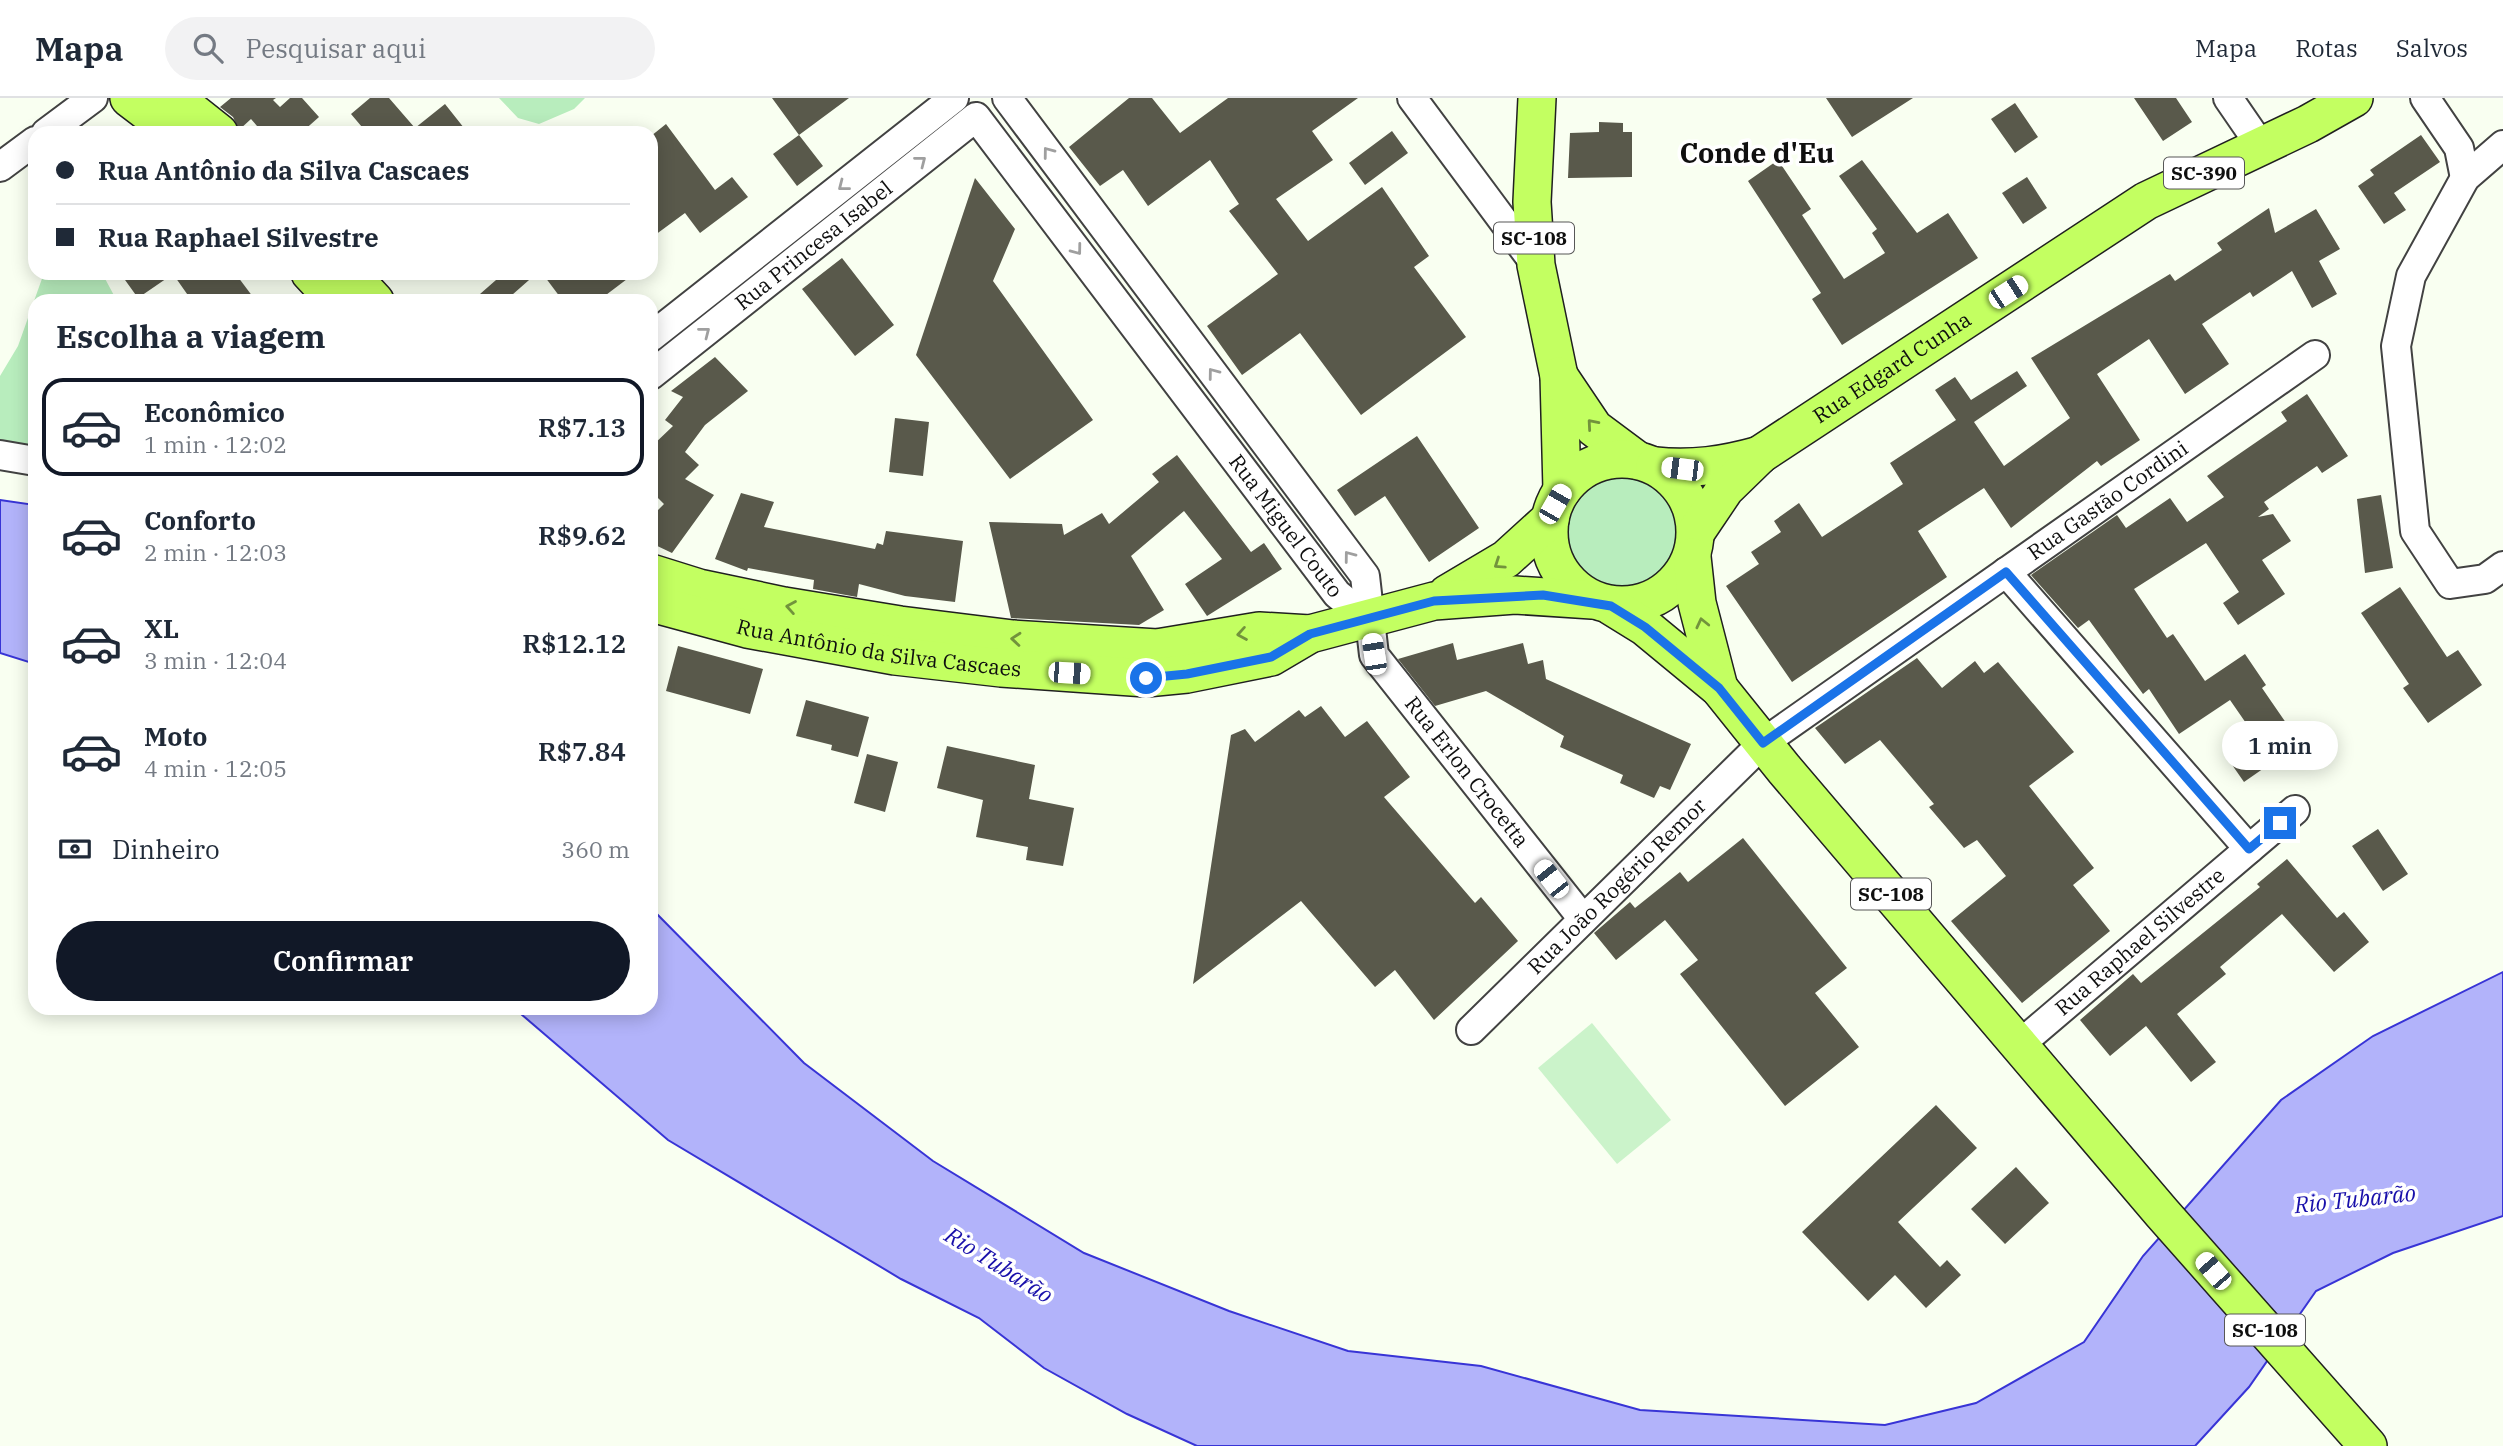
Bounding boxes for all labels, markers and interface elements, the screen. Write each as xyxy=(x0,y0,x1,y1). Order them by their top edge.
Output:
search box xyxy=(165,17,655,80)
text: Mapa xyxy=(35,27,123,70)
icon: search xyxy=(189,29,227,67)
text: Pesquisar aqui xyxy=(245,31,426,65)
text: Mapa xyxy=(2195,32,2257,64)
text: Rotas xyxy=(2295,32,2358,64)
text: Salvos xyxy=(2396,32,2468,64)
district label: Conde d'Eu xyxy=(1680,134,1834,171)
one-way arrow xyxy=(1043,147,1056,160)
text: Rua Antônio da Silva Cascaes xyxy=(98,153,469,187)
one-way arrow xyxy=(914,156,926,169)
road number: SC-390 xyxy=(2164,158,2244,188)
street label: Rua Princesa Isabel xyxy=(729,174,898,316)
one-way arrow xyxy=(838,177,850,190)
text: Rua Raphael Silvestre xyxy=(98,220,379,254)
road number: SC-108 xyxy=(1494,222,1574,254)
one-way arrow xyxy=(1068,242,1081,254)
car xyxy=(1985,272,2032,312)
street label: Rua Edgard Cunha xyxy=(1807,305,1976,429)
text: Escolha a viagem xyxy=(56,315,326,357)
one-way arrow xyxy=(697,328,709,341)
one-way arrow xyxy=(1209,369,1221,381)
text: Econômico xyxy=(144,395,285,429)
icon: car xyxy=(60,396,123,459)
text: R$7.13 xyxy=(538,410,626,444)
one-way arrow xyxy=(1588,419,1600,432)
text: 1 min · 12:02 xyxy=(144,429,287,459)
street label: Rua Gastão Cordini xyxy=(2022,434,2193,566)
street label: Rua Miguel Couto xyxy=(1223,448,1350,603)
car xyxy=(1660,456,1705,482)
car xyxy=(1536,481,1575,527)
text: Conforto xyxy=(144,503,256,537)
icon: car xyxy=(60,504,123,567)
text: R$9.62 xyxy=(538,518,626,552)
text: 2 min · 12:03 xyxy=(144,537,287,567)
one-way arrow xyxy=(1345,551,1358,563)
one-way arrow xyxy=(1494,556,1507,568)
one-way arrow xyxy=(785,600,797,615)
text: XL xyxy=(144,611,179,645)
icon: car xyxy=(60,612,123,675)
street label: Rua Antônio da Silva Cascaes xyxy=(734,612,1022,682)
one-way arrow xyxy=(1695,617,1710,629)
one-way arrow xyxy=(1237,625,1249,640)
text: R$12.12 xyxy=(522,626,626,660)
one-way arrow xyxy=(1011,632,1022,647)
car xyxy=(1361,632,1388,676)
text: 3 min · 12:04 xyxy=(144,645,287,675)
car xyxy=(1048,661,1091,685)
route start xyxy=(1130,662,1162,694)
street label: Rua Erlon Crocetta xyxy=(1399,690,1536,853)
text: Moto xyxy=(144,719,207,753)
icon: car xyxy=(60,720,123,783)
callout: 1 min xyxy=(2222,722,2338,770)
text: 1 min xyxy=(2248,730,2312,760)
text: R$7.84 xyxy=(538,734,626,768)
text: 4 min · 12:05 xyxy=(144,753,287,783)
street label: Rua João Rogério Remor xyxy=(1521,791,1712,980)
route end xyxy=(2264,807,2296,839)
icon: cash xyxy=(56,830,94,868)
text: Dinheiro xyxy=(112,832,220,866)
text: 360 m xyxy=(561,834,630,864)
car xyxy=(1530,856,1573,902)
street label: Rua Raphael Silvestre xyxy=(2049,861,2230,1021)
road number: SC-108 xyxy=(1851,878,1931,909)
button: Confirmar xyxy=(56,921,630,1001)
water label: Rio Tubarão xyxy=(2292,1177,2417,1219)
water label: Rio Tubarão xyxy=(939,1219,1059,1309)
car xyxy=(2192,1248,2235,1294)
road number: SC-108 xyxy=(2225,1314,2305,1346)

